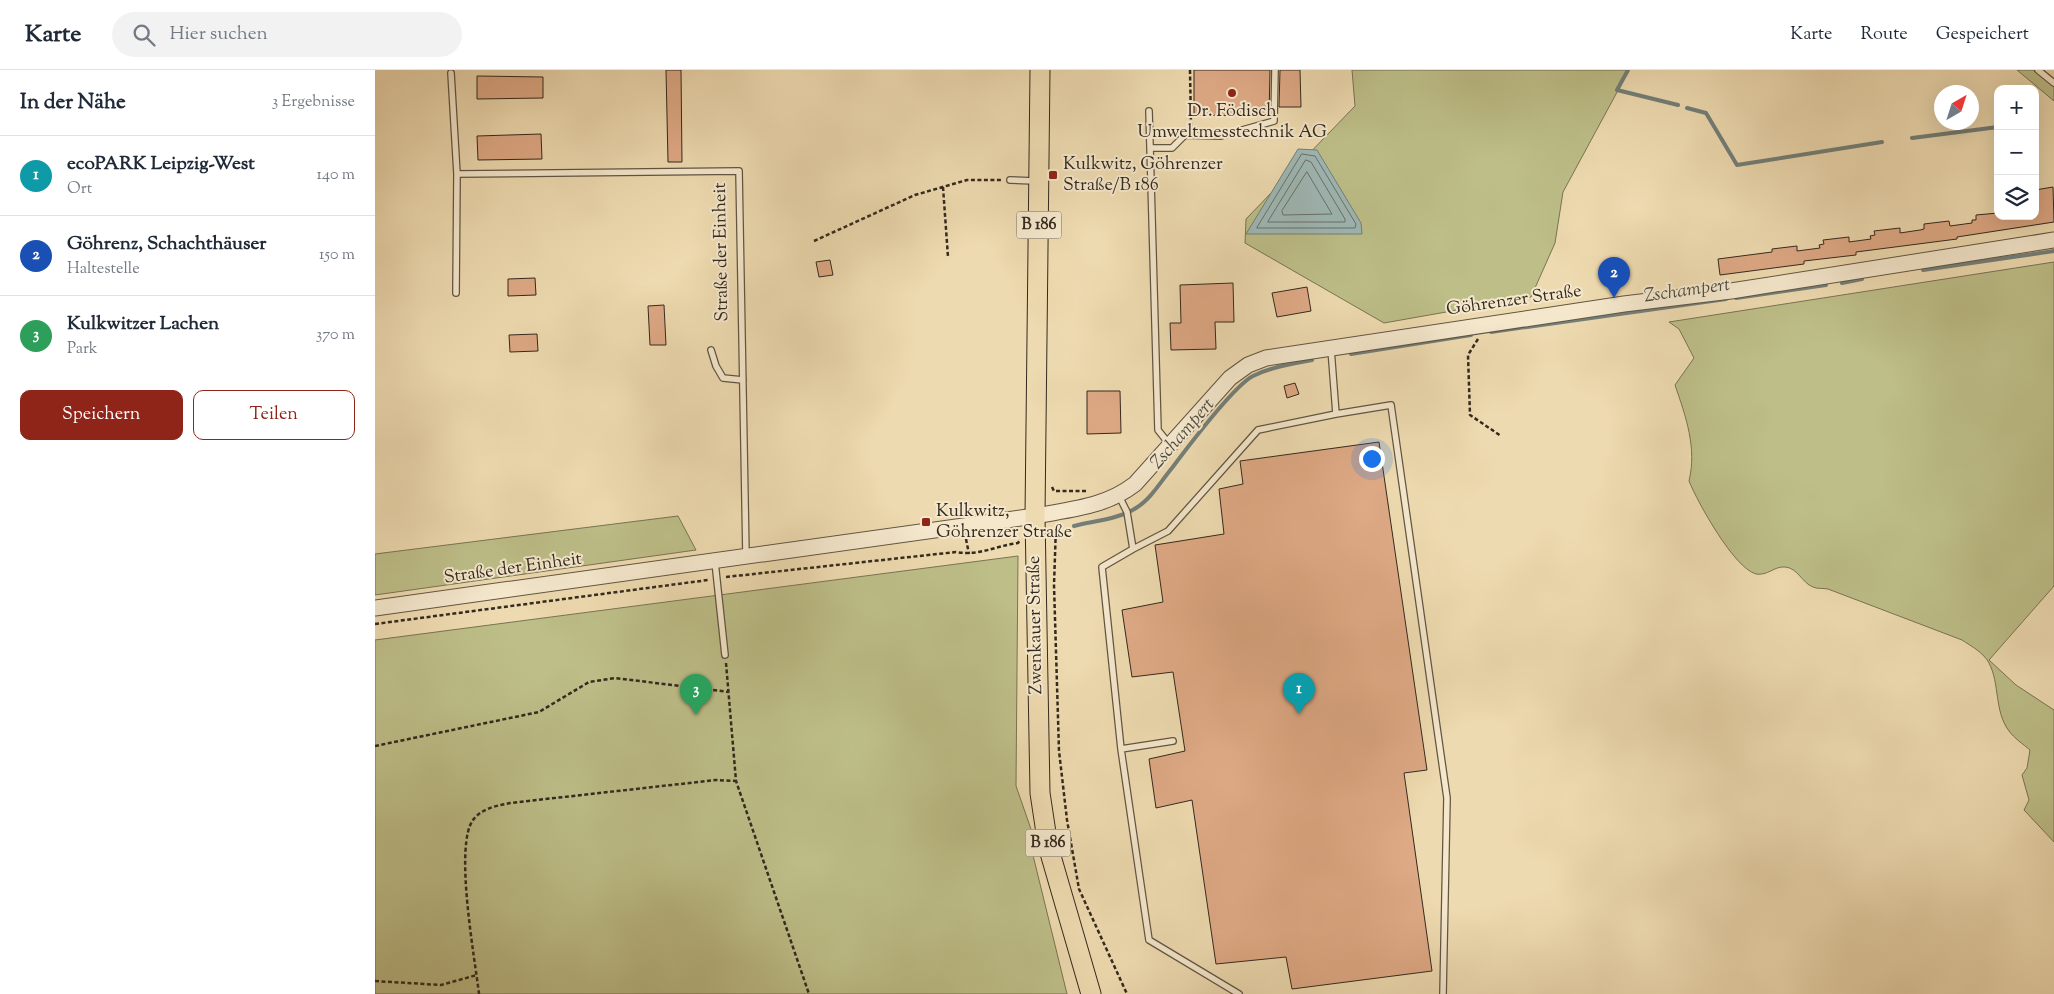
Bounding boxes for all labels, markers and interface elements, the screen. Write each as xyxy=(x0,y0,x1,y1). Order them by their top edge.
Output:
search box xyxy=(112,12,462,57)
text: Karte xyxy=(25,18,82,52)
icon: search xyxy=(130,21,158,49)
text: Hier suchen xyxy=(170,21,268,48)
text: Karte xyxy=(1790,22,1833,48)
text: Route xyxy=(1861,22,1908,48)
text: Gespeichert xyxy=(1936,22,2029,48)
north arrow xyxy=(1934,85,1979,130)
map controls xyxy=(1994,85,2039,220)
button: + xyxy=(1994,85,2039,130)
marker: Dr. Födisch Umweltmesstechnik AG xyxy=(1226,87,1238,99)
text: In der Nähe xyxy=(20,88,126,118)
text: 3 Ergebnisse xyxy=(272,91,355,114)
place label: Dr. Födisch Umweltmesstechnik AG xyxy=(1137,99,1327,146)
button: − xyxy=(1994,130,2039,175)
text: ecoPARK Leipzig-West xyxy=(67,151,255,178)
place label: Kulkwitz, Göhrenzer Straße/B 186 xyxy=(1063,152,1223,199)
text: 1 xyxy=(33,164,39,187)
text: 140 m xyxy=(317,164,355,187)
marker: Kulkwitz, Göhrenzer Straße/B 186 xyxy=(1047,169,1059,181)
button: layers xyxy=(1994,175,2039,220)
text: Ort xyxy=(67,178,92,201)
street label: Straße der Einheit xyxy=(708,182,736,322)
road number: B 186 xyxy=(1017,212,1061,238)
text: Göhrenz, Schachthäuser xyxy=(67,231,266,258)
text: 2 xyxy=(32,244,40,267)
text: 150 m xyxy=(319,244,355,267)
pin: 2 xyxy=(1598,257,1630,298)
text: Haltestelle xyxy=(67,258,140,281)
water label: Zschampert xyxy=(1642,272,1732,310)
street label: Göhrenzer Straße xyxy=(1445,279,1583,323)
text: Kulkwitzer Lachen xyxy=(67,311,219,338)
text: 3 xyxy=(33,324,39,347)
text: 370 m xyxy=(316,324,355,347)
text: Park xyxy=(67,338,98,361)
button: Speichern xyxy=(20,390,183,440)
button: Teilen xyxy=(193,390,355,440)
water label: Zschampert xyxy=(1144,392,1222,476)
your location xyxy=(1359,446,1385,472)
place label: Kulkwitz, Göhrenzer Straße xyxy=(936,499,1072,546)
marker: Kulkwitz, Göhrenzer Straße xyxy=(920,516,932,528)
street label: Straße der Einheit xyxy=(442,546,584,592)
street label: Zwenkauer Straße xyxy=(1022,555,1050,695)
pin: 1 xyxy=(1283,673,1315,714)
pin: 3 xyxy=(680,674,712,715)
road number: B 186 xyxy=(1025,830,1071,856)

